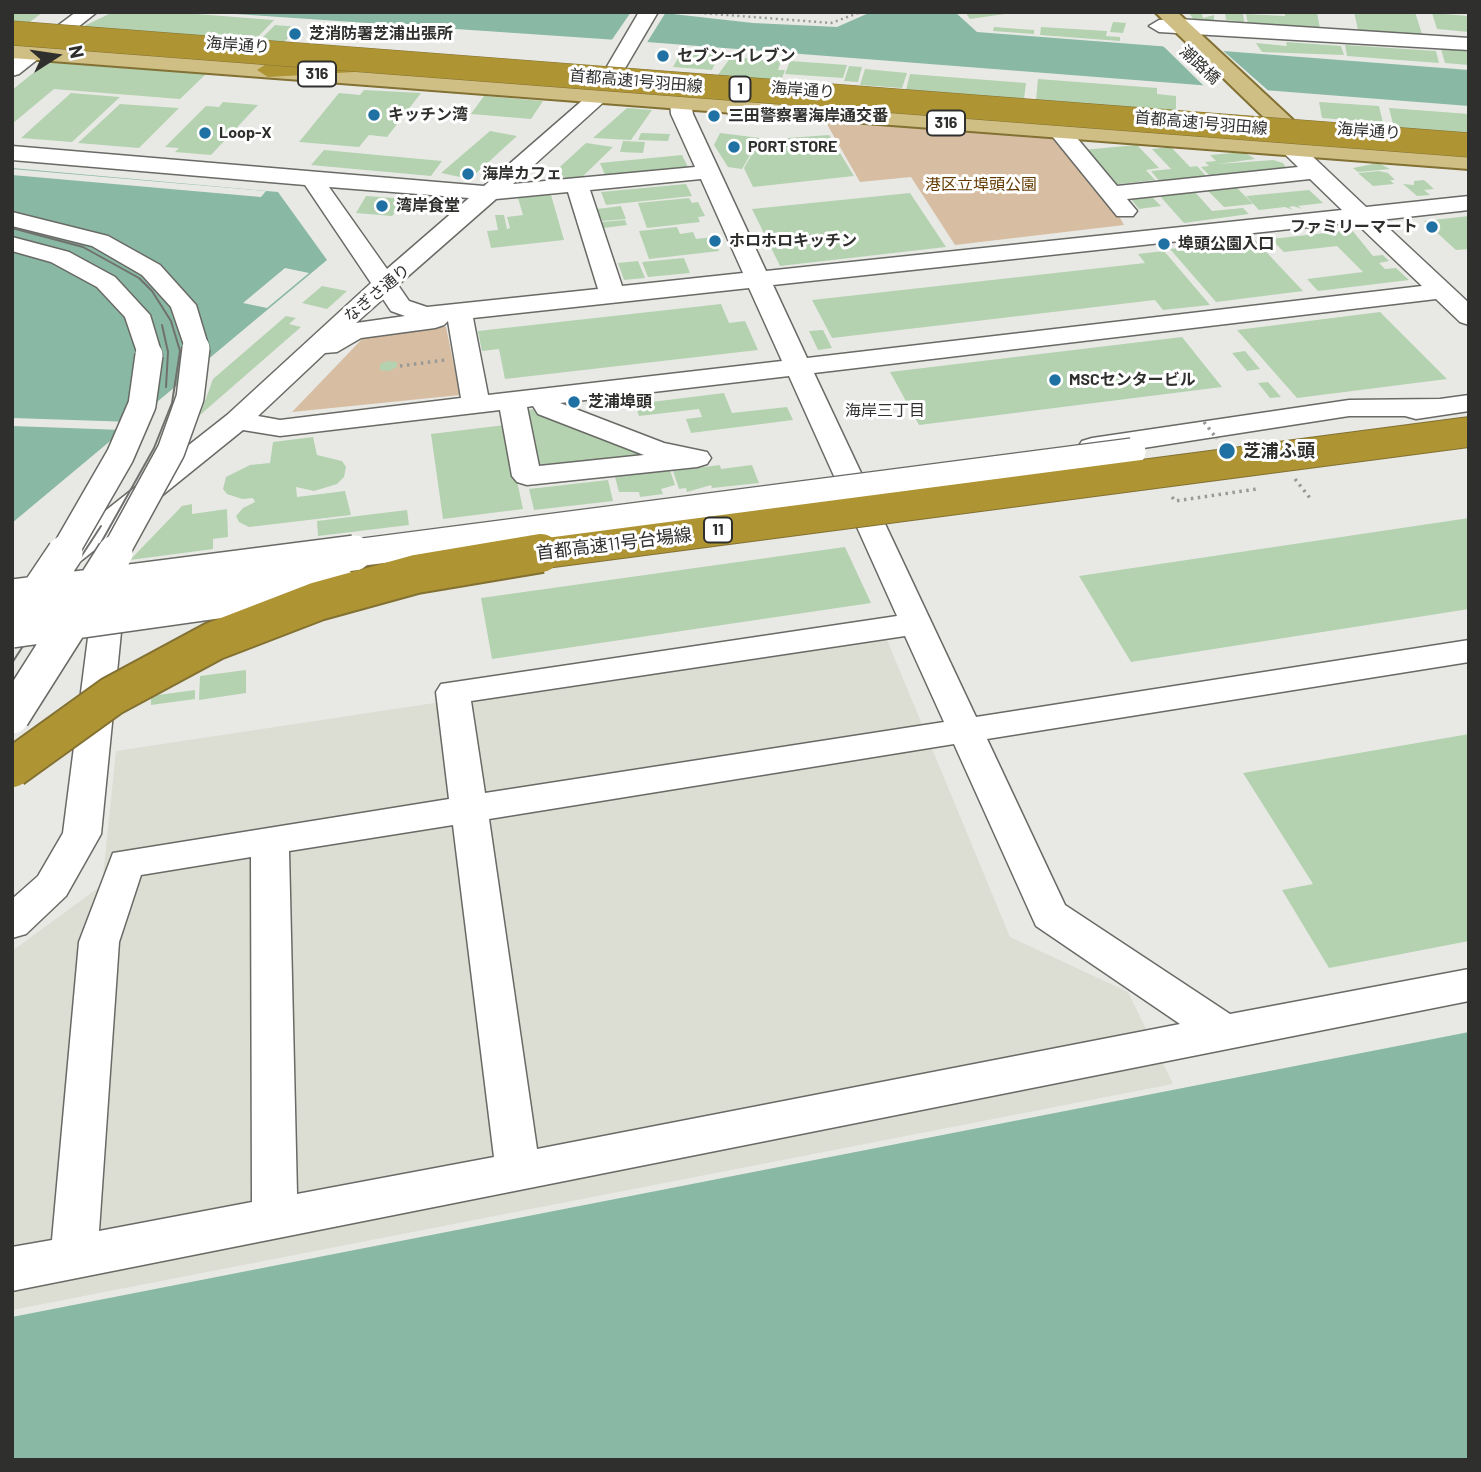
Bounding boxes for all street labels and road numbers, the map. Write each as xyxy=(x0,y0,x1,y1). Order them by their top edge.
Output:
street label: 海岸通り xyxy=(205,33,271,57)
street label: 潮路橋 xyxy=(1176,42,1224,88)
road number: 316 xyxy=(298,61,336,86)
street label: 首都高速1号羽田線 xyxy=(569,66,703,96)
road number: 1 xyxy=(730,76,750,102)
street label: 海岸通り xyxy=(770,78,836,102)
street label: 首都高速1号羽田線 xyxy=(1134,108,1268,138)
road number: 316 xyxy=(927,111,965,136)
street label: 海岸通り xyxy=(1336,119,1402,143)
street label: なぎさ通り xyxy=(340,260,414,326)
road number: 11 xyxy=(704,517,732,542)
street label: 首都高速11号台場線 xyxy=(535,524,693,564)

